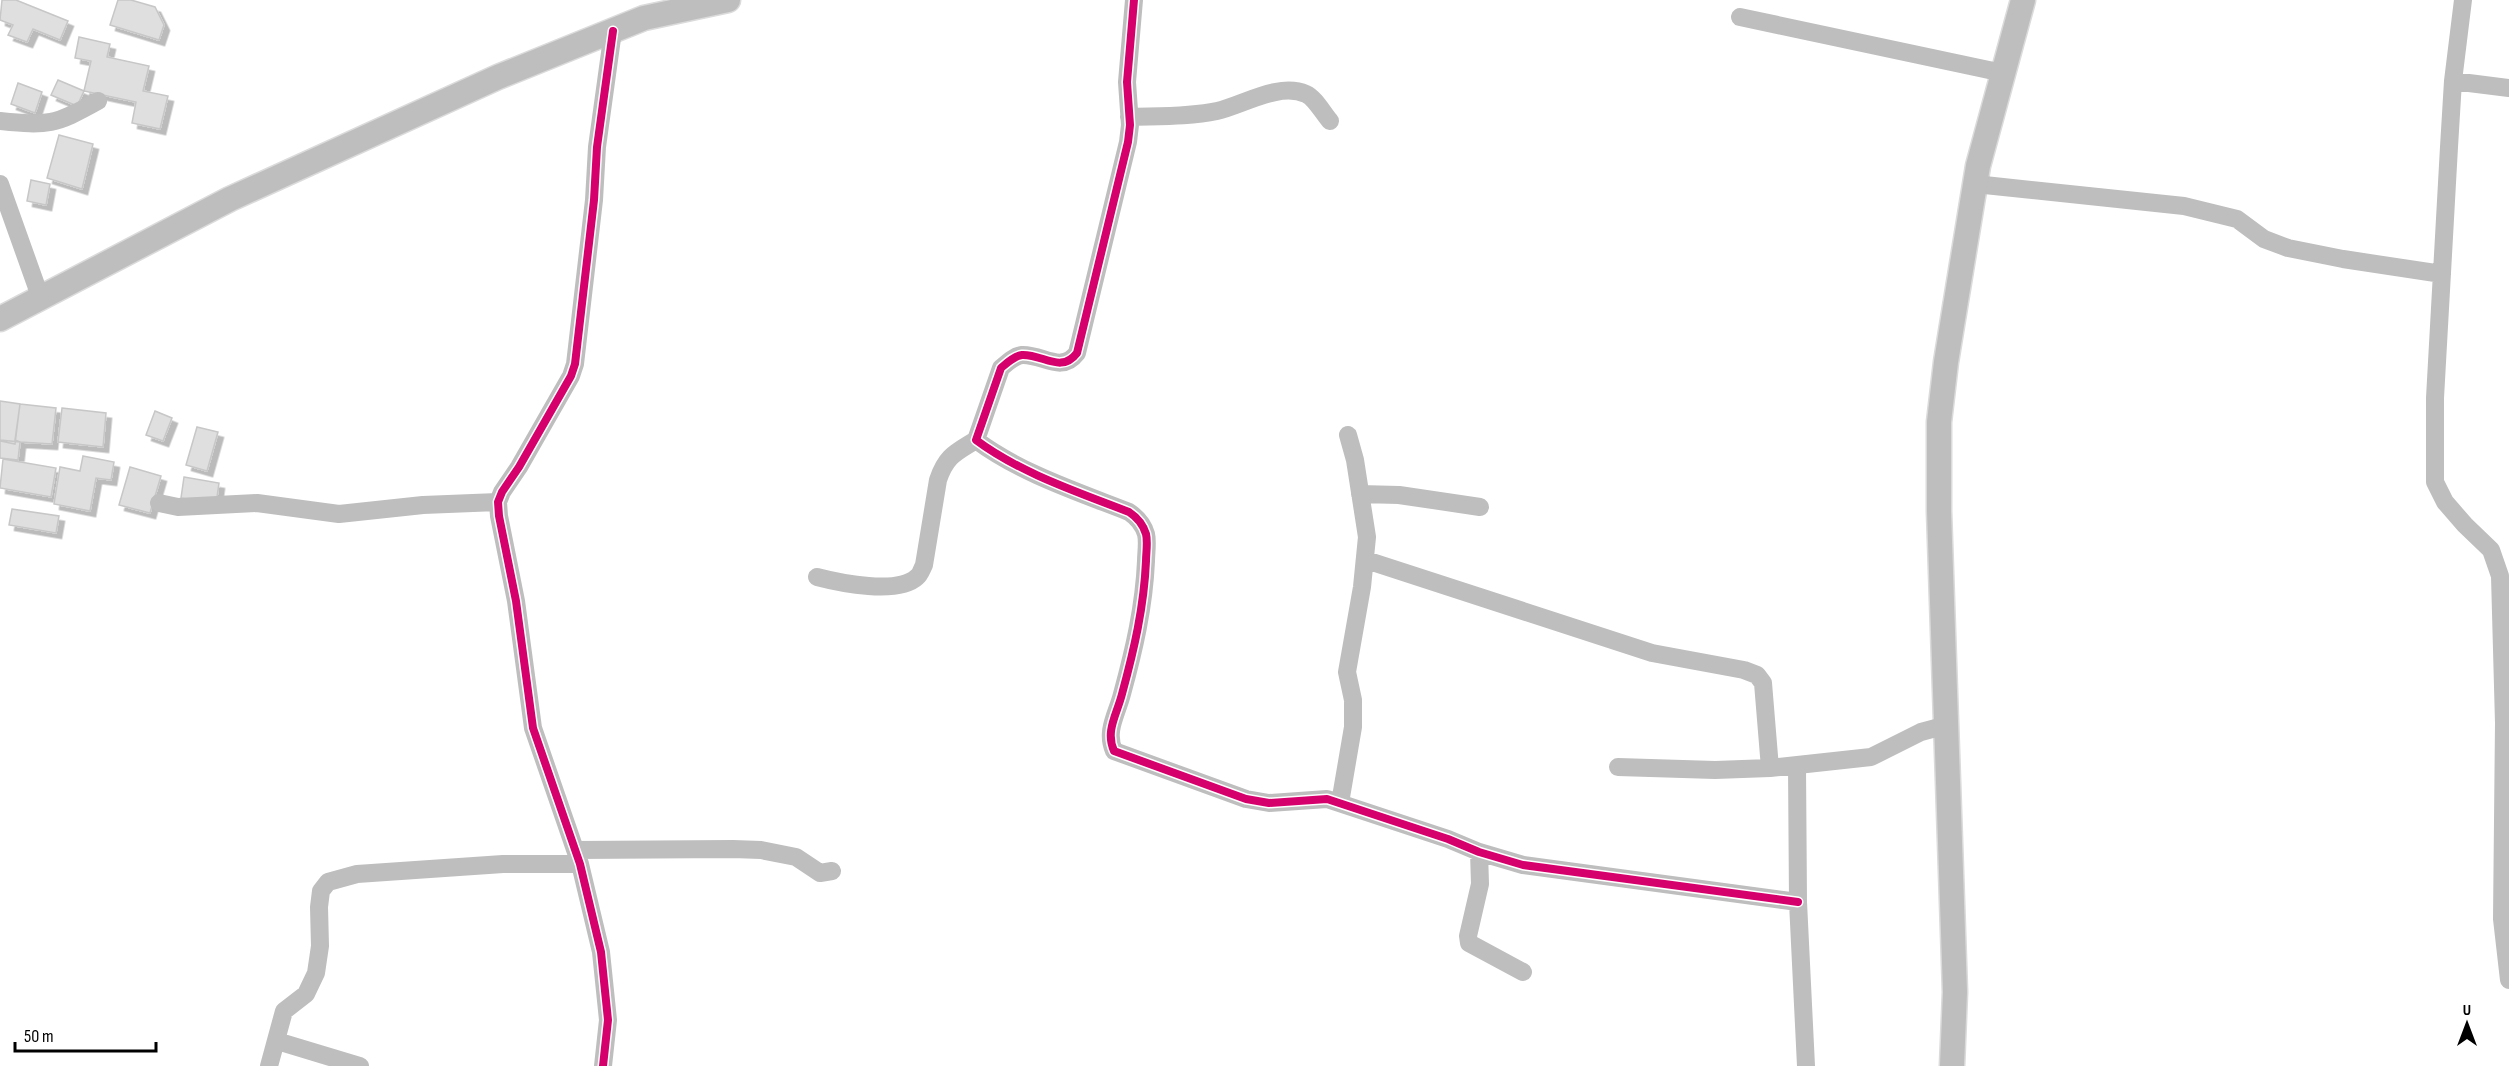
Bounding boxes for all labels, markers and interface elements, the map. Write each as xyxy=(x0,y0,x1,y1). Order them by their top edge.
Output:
north arrow xyxy=(2437,994,2497,1054)
text: U xyxy=(2463,1001,2471,1020)
scale bar xyxy=(15,1015,156,1053)
text: 50 m xyxy=(24,1026,54,1047)

